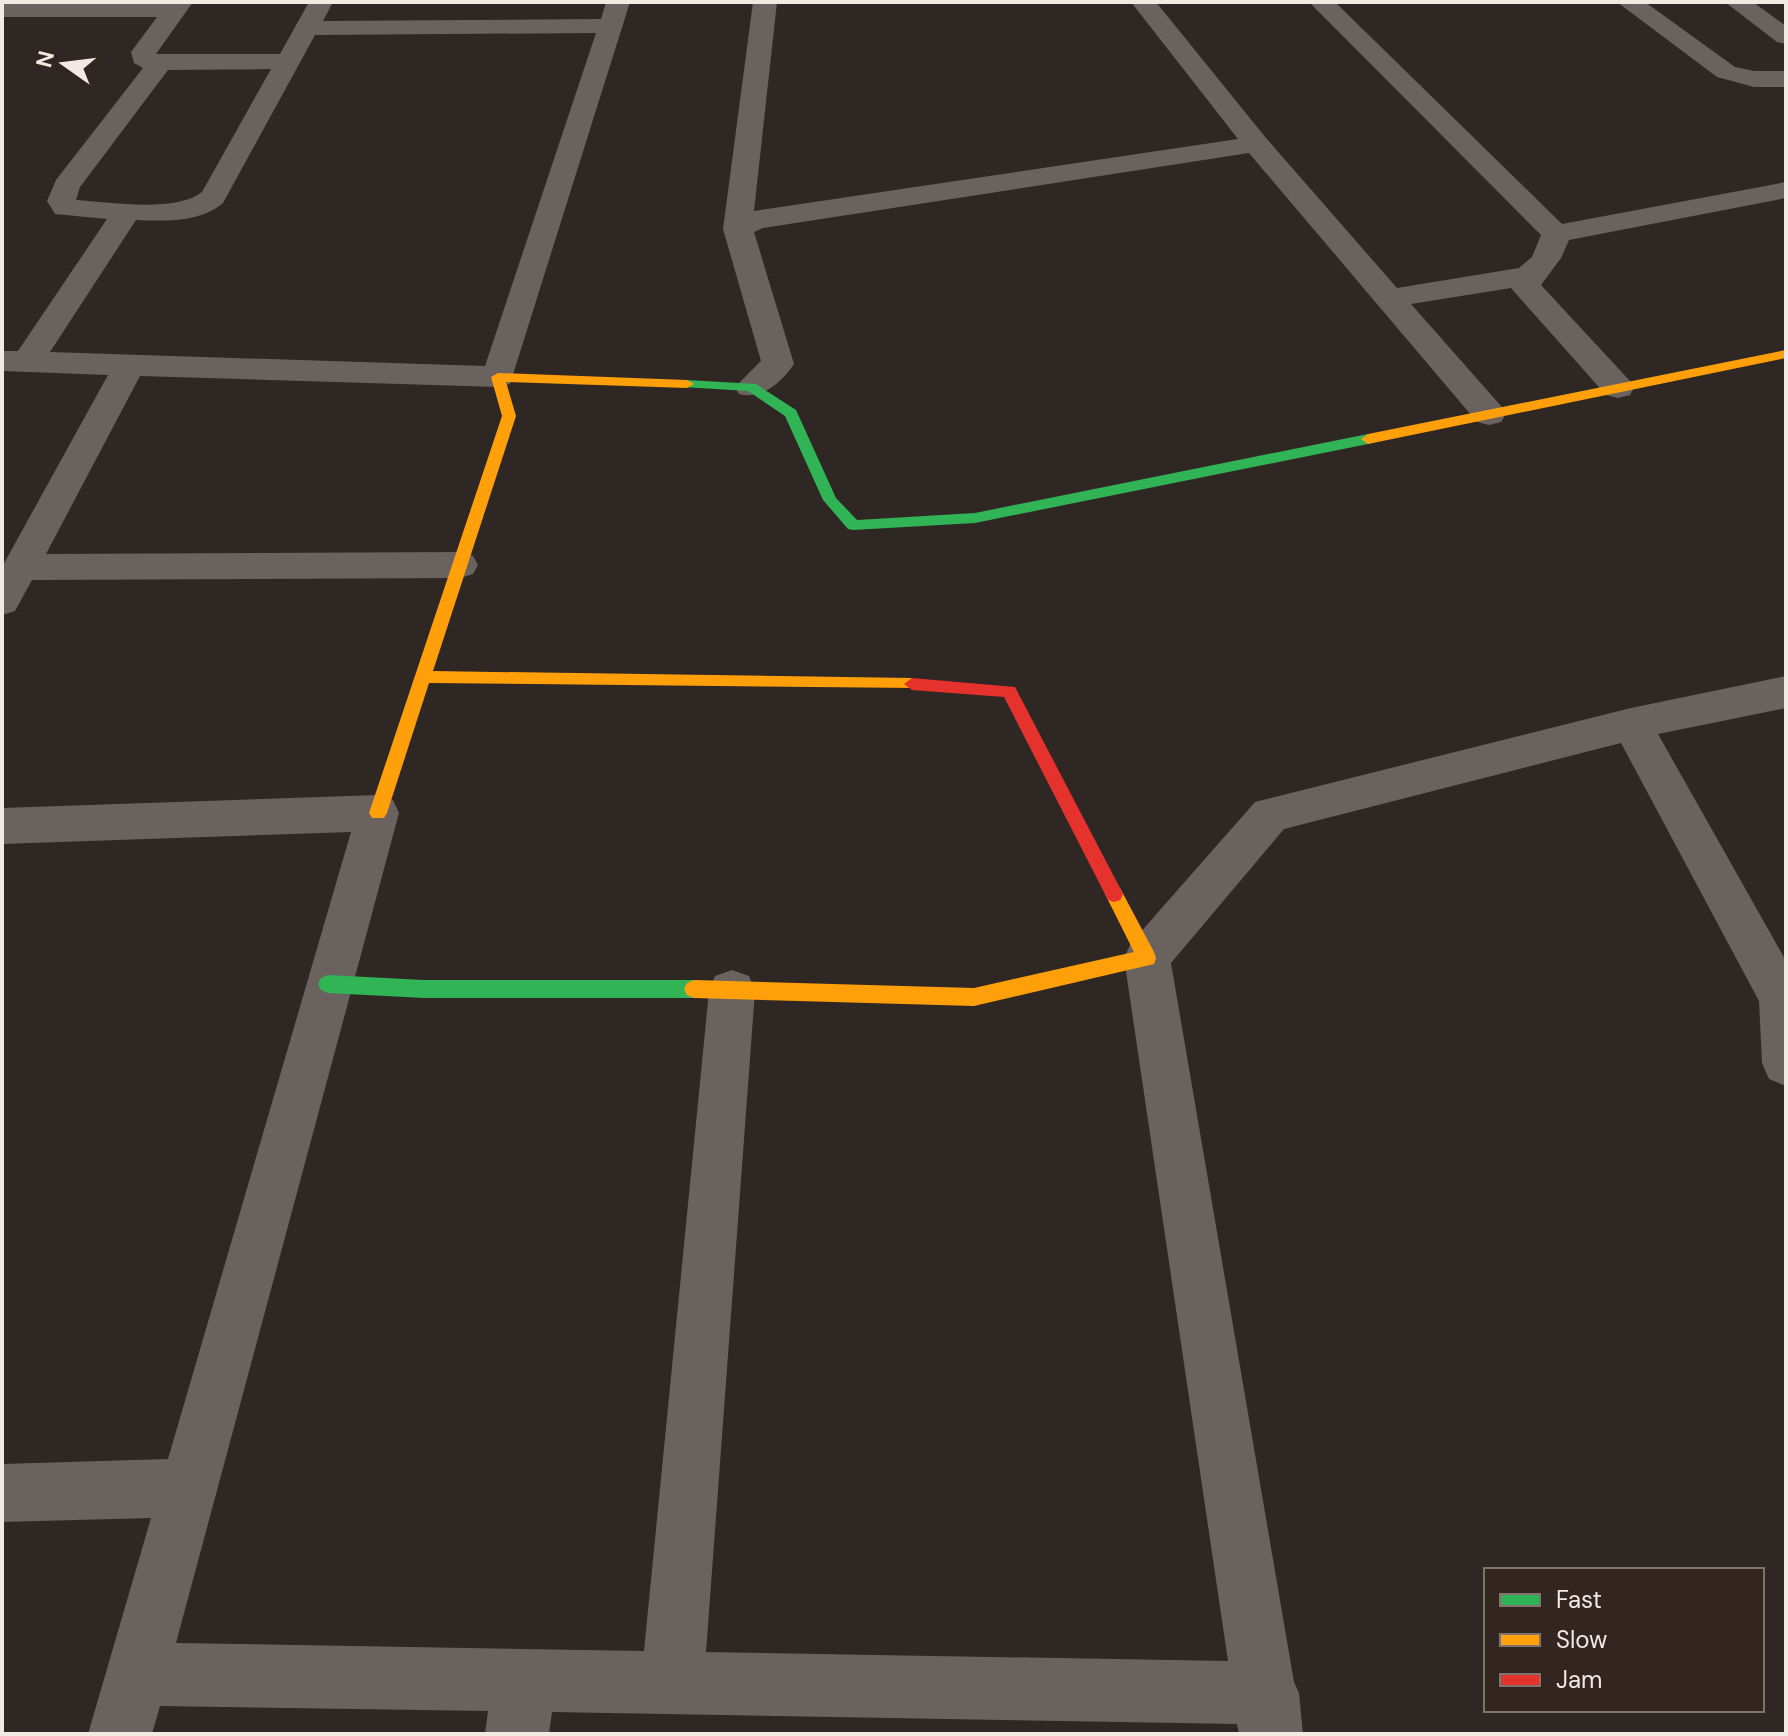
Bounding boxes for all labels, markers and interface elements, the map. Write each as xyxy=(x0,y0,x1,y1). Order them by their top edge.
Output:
north arrow xyxy=(24,24,104,104)
text: N xyxy=(29,48,61,71)
legend xyxy=(1484,1568,1764,1712)
text: Fast xyxy=(1556,1584,1602,1615)
text: Slow xyxy=(1556,1624,1607,1655)
text: Jam xyxy=(1556,1664,1602,1695)

